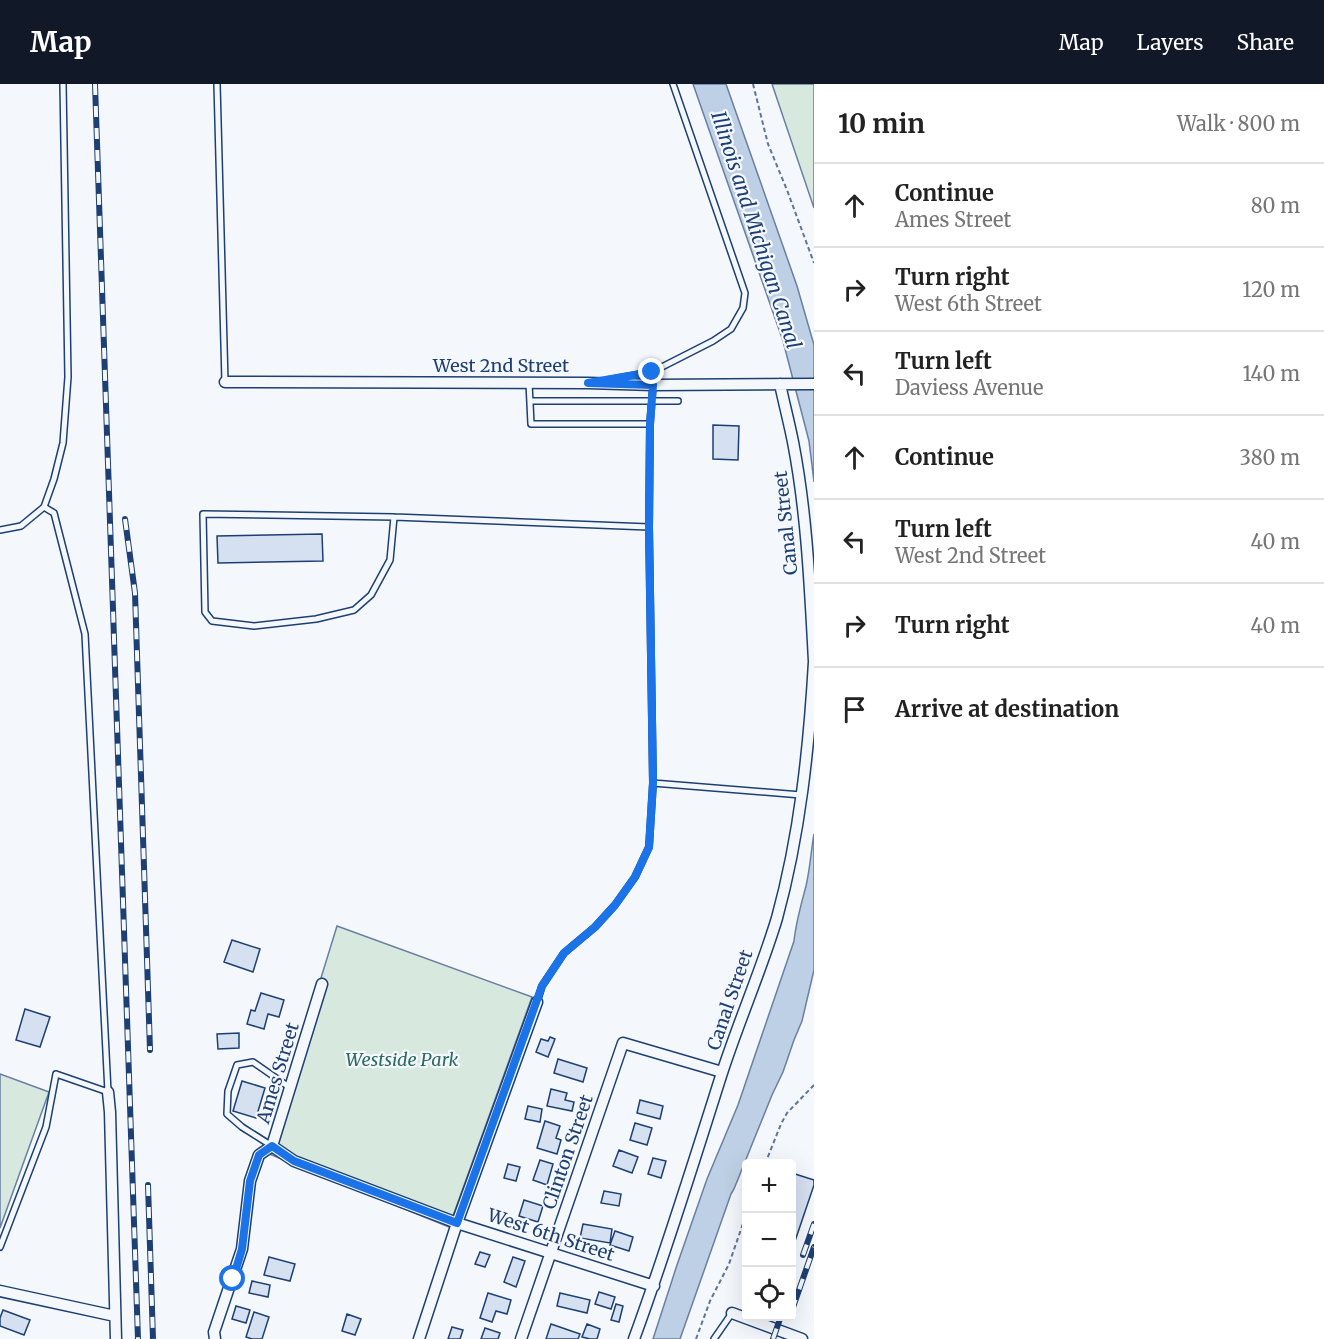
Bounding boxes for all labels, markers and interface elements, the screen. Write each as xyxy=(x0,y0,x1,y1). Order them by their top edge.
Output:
text: Map xyxy=(30,24,92,60)
text: Map xyxy=(1059,29,1104,56)
text: Layers xyxy=(1137,29,1204,56)
text: Share xyxy=(1237,29,1294,56)
text: 10 min xyxy=(838,107,925,140)
water label: Illinois and Michigan Canal xyxy=(706,108,807,352)
text: Walk · 800 m xyxy=(1177,111,1300,136)
text: Continue xyxy=(895,179,994,207)
icon: ahead xyxy=(838,189,871,222)
text: 80 m xyxy=(1251,193,1300,218)
text: Ames Street xyxy=(895,207,1011,232)
text: Turn right xyxy=(895,263,1009,291)
icon: right xyxy=(838,273,871,306)
text: 120 m xyxy=(1242,277,1300,302)
text: West 6th Street xyxy=(895,291,1042,316)
text: Turn left xyxy=(895,347,992,375)
street label: West 2nd Street xyxy=(432,354,569,377)
icon: left xyxy=(838,357,871,390)
route end xyxy=(638,358,664,384)
text: 140 m xyxy=(1243,361,1300,386)
text: Daviess Avenue xyxy=(895,375,1043,400)
icon: ahead xyxy=(838,441,871,474)
text: Continue xyxy=(895,443,994,471)
text: 380 m xyxy=(1239,445,1300,470)
street label: Canal Street xyxy=(769,470,802,576)
text: Turn left xyxy=(895,515,992,543)
icon: left xyxy=(838,525,871,558)
text: 40 m xyxy=(1250,529,1300,554)
text: West 2nd Street xyxy=(895,543,1046,568)
icon: right xyxy=(838,609,871,642)
text: Turn right xyxy=(895,611,1009,639)
text: 40 m xyxy=(1250,613,1300,638)
icon: arrive xyxy=(838,693,871,726)
text: Arrive at destination xyxy=(895,695,1119,723)
street label: Canal Street xyxy=(702,947,757,1053)
street label: Ames Street xyxy=(251,1019,304,1127)
park label: Westside Park xyxy=(346,1048,459,1071)
street label: Clinton Street xyxy=(537,1092,598,1212)
map controls xyxy=(742,1159,796,1321)
button: + xyxy=(742,1159,796,1213)
street label: West 6th Street xyxy=(484,1203,618,1266)
button: − xyxy=(742,1213,796,1267)
route start xyxy=(219,1265,245,1291)
button: locate xyxy=(742,1267,796,1321)

